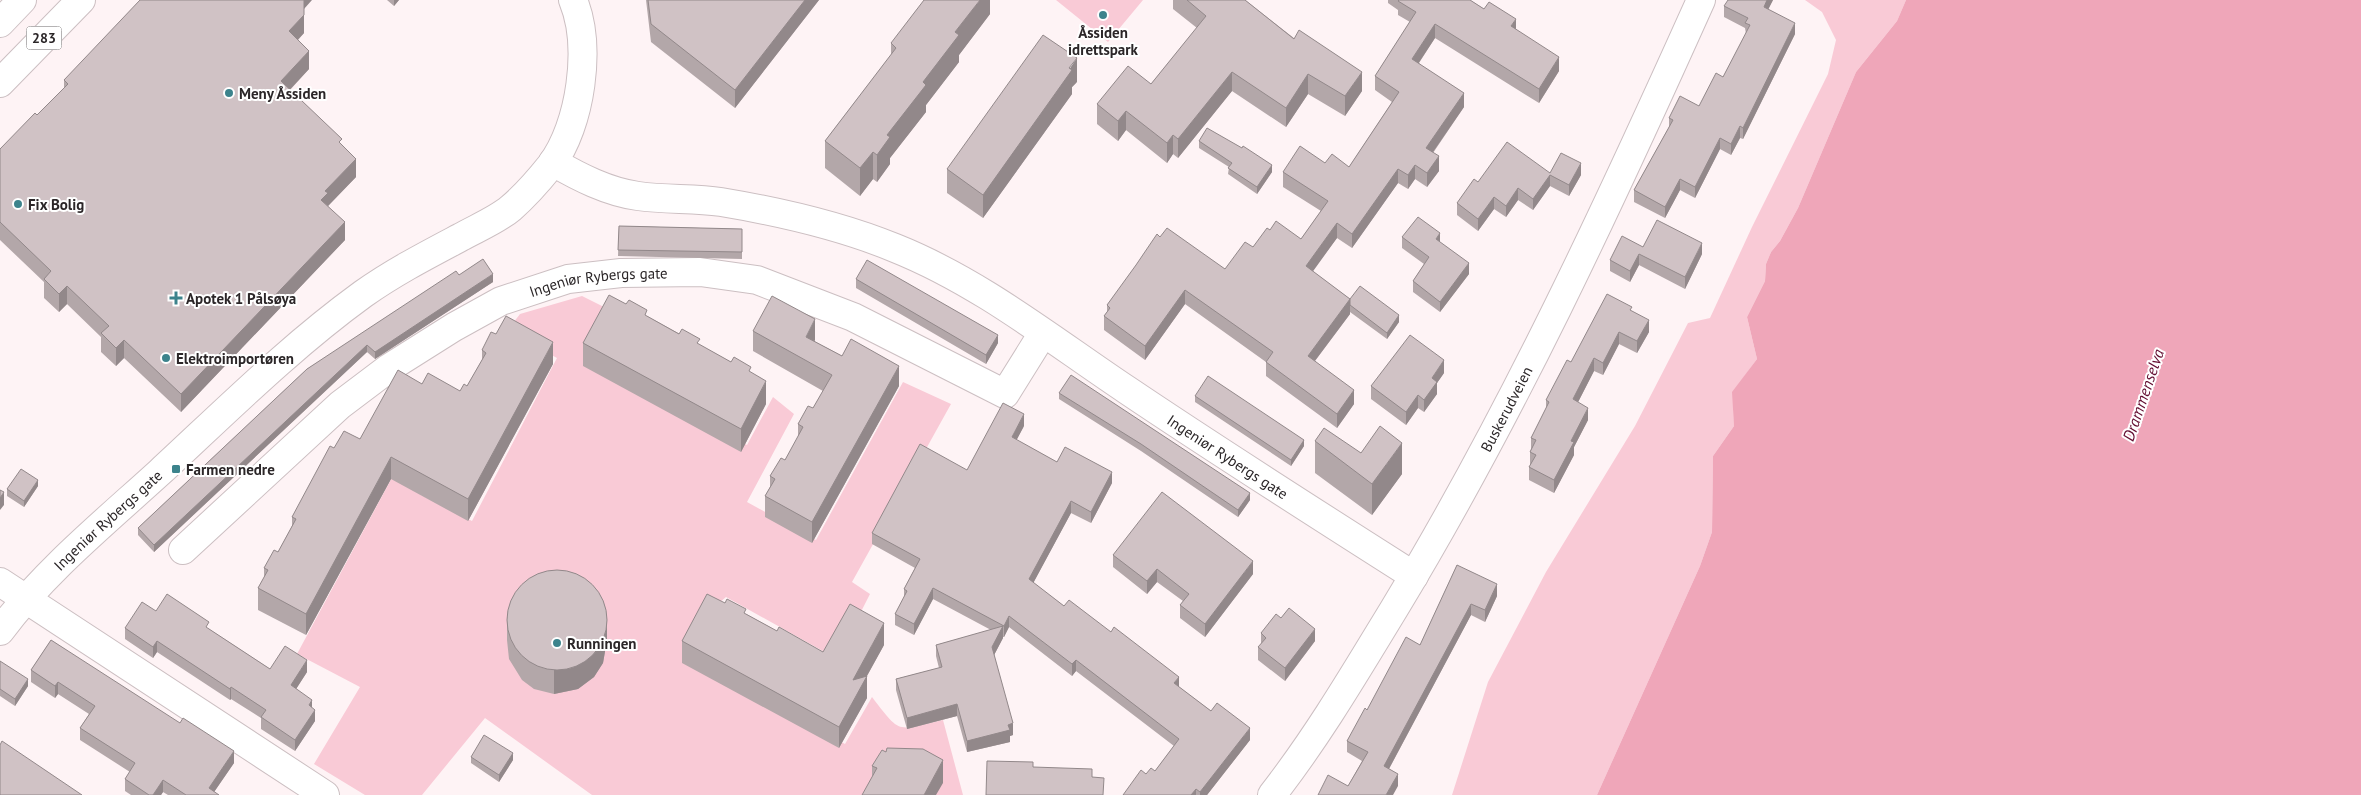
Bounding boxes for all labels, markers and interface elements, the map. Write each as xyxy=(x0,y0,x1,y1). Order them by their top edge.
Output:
marker: Åssiden idrettspark xyxy=(1097,9,1109,21)
place label: Åssiden idrettspark xyxy=(1068,23,1139,59)
road number: 283 xyxy=(27,26,62,49)
place label: Meny Åssiden xyxy=(239,84,326,103)
marker: Meny Åssiden xyxy=(223,87,235,99)
place label: Fix Bolig xyxy=(28,195,84,214)
marker: Fix Bolig xyxy=(12,198,24,210)
street label: Ingeniør Rybergs gate xyxy=(527,263,668,301)
place label: Apotek 1 Pålsøya xyxy=(186,289,296,308)
marker: Apotek 1 Pålsøya xyxy=(170,292,182,304)
water label: Drammenselva xyxy=(2118,346,2168,444)
place label: Elektroimportøren xyxy=(176,349,294,368)
marker: Elektroimportøren xyxy=(160,352,172,364)
street label: Buskerudveien xyxy=(1476,363,1536,455)
street label: Ingeniør Rybergs gate xyxy=(1164,410,1292,503)
place label: Farmen nedre xyxy=(186,460,275,479)
marker: Farmen nedre xyxy=(170,463,182,475)
street label: Ingeniør Rybergs gate xyxy=(49,465,166,574)
place label: Runningen xyxy=(567,634,637,653)
marker: Runningen xyxy=(551,637,563,649)

